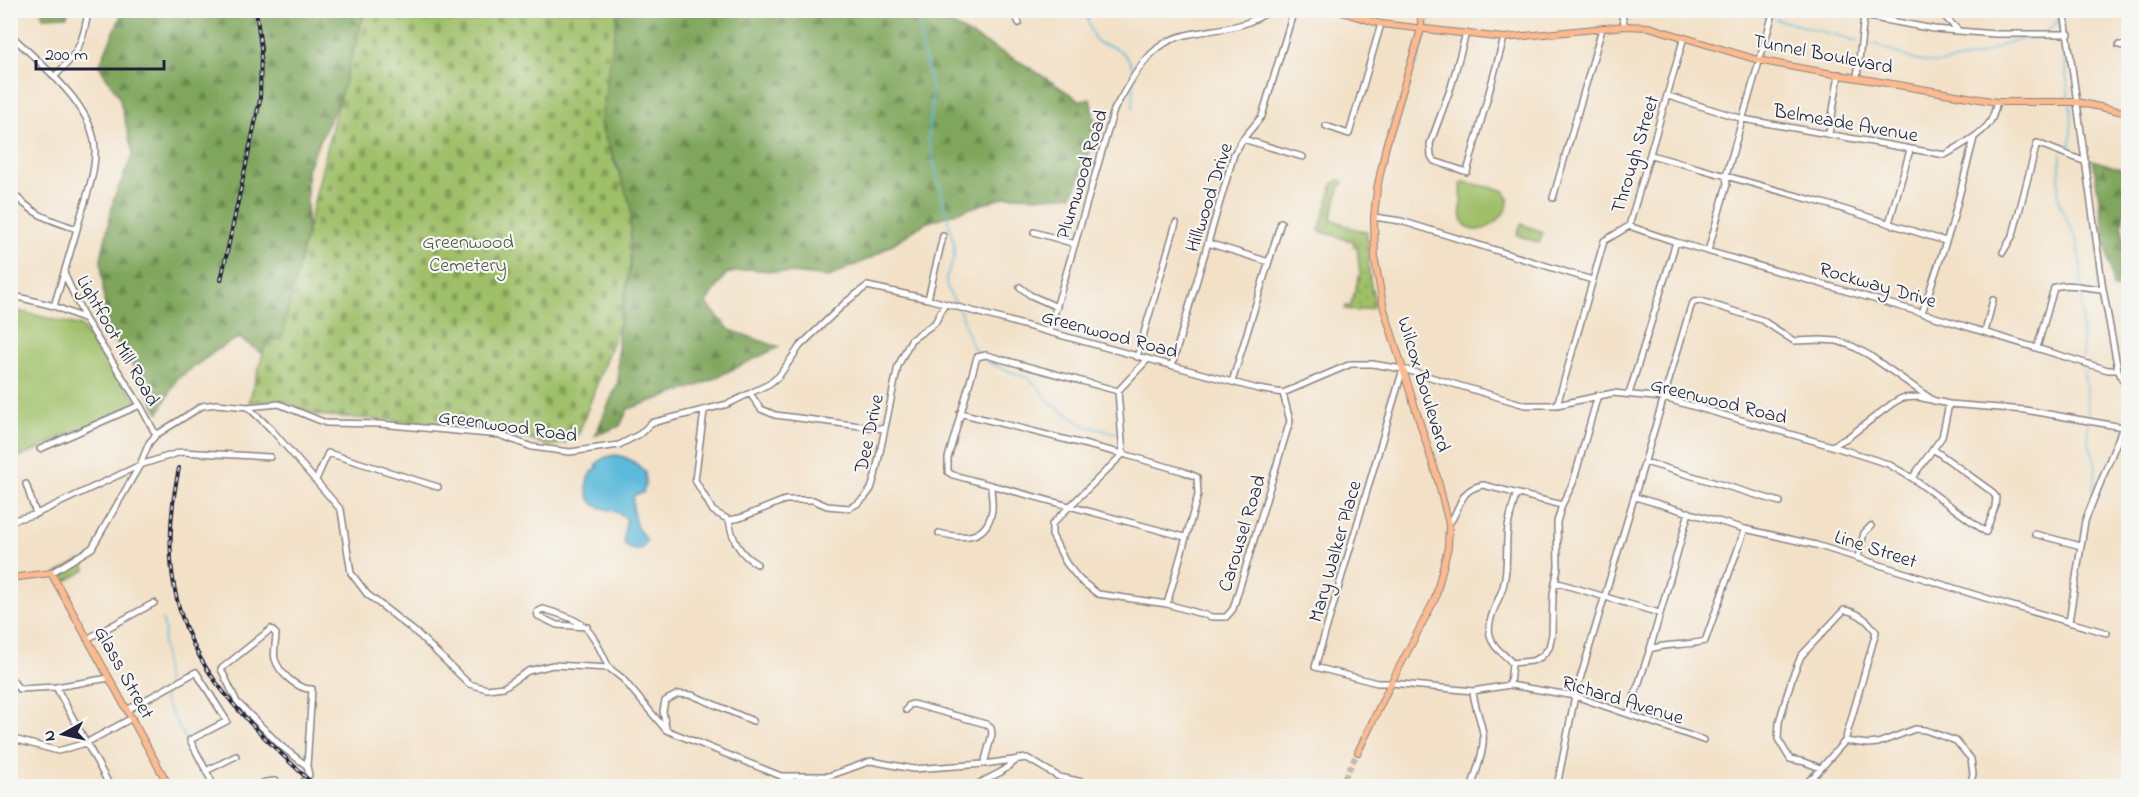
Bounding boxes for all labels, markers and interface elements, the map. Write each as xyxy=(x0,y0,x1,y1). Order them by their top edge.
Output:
street label: Tunnel Boulevard xyxy=(1750,28,1895,83)
scale bar xyxy=(36,33,164,71)
text: 200 m xyxy=(45,43,88,69)
street label: Through Street xyxy=(1605,92,1669,218)
street label: Belmeade Avenue xyxy=(1770,97,1920,151)
street label: Plumwood Road xyxy=(1050,106,1117,243)
street label: Hillwood Drive xyxy=(1179,139,1242,256)
park label: Greenwood Cemetery xyxy=(422,229,514,281)
street label: Rockway Drive xyxy=(1815,256,1939,317)
street label: Lightfoot Mill Road xyxy=(67,270,166,413)
street label: Greenwood Road xyxy=(1038,303,1181,368)
street label: Wilcox Boulevard xyxy=(1388,313,1457,456)
street label: Greenwood Road xyxy=(1647,371,1790,433)
street label: Dee Drive xyxy=(848,392,893,476)
street label: Greenwood Road xyxy=(436,403,579,452)
street label: Carousel Road xyxy=(1212,472,1275,596)
street label: Mary Walker Place xyxy=(1302,477,1371,626)
street label: Line Street xyxy=(1830,523,1920,577)
street label: Glass Street xyxy=(85,621,160,725)
street label: Richard Avenue xyxy=(1558,669,1687,734)
north arrow xyxy=(33,704,93,764)
text: N xyxy=(37,729,63,743)

